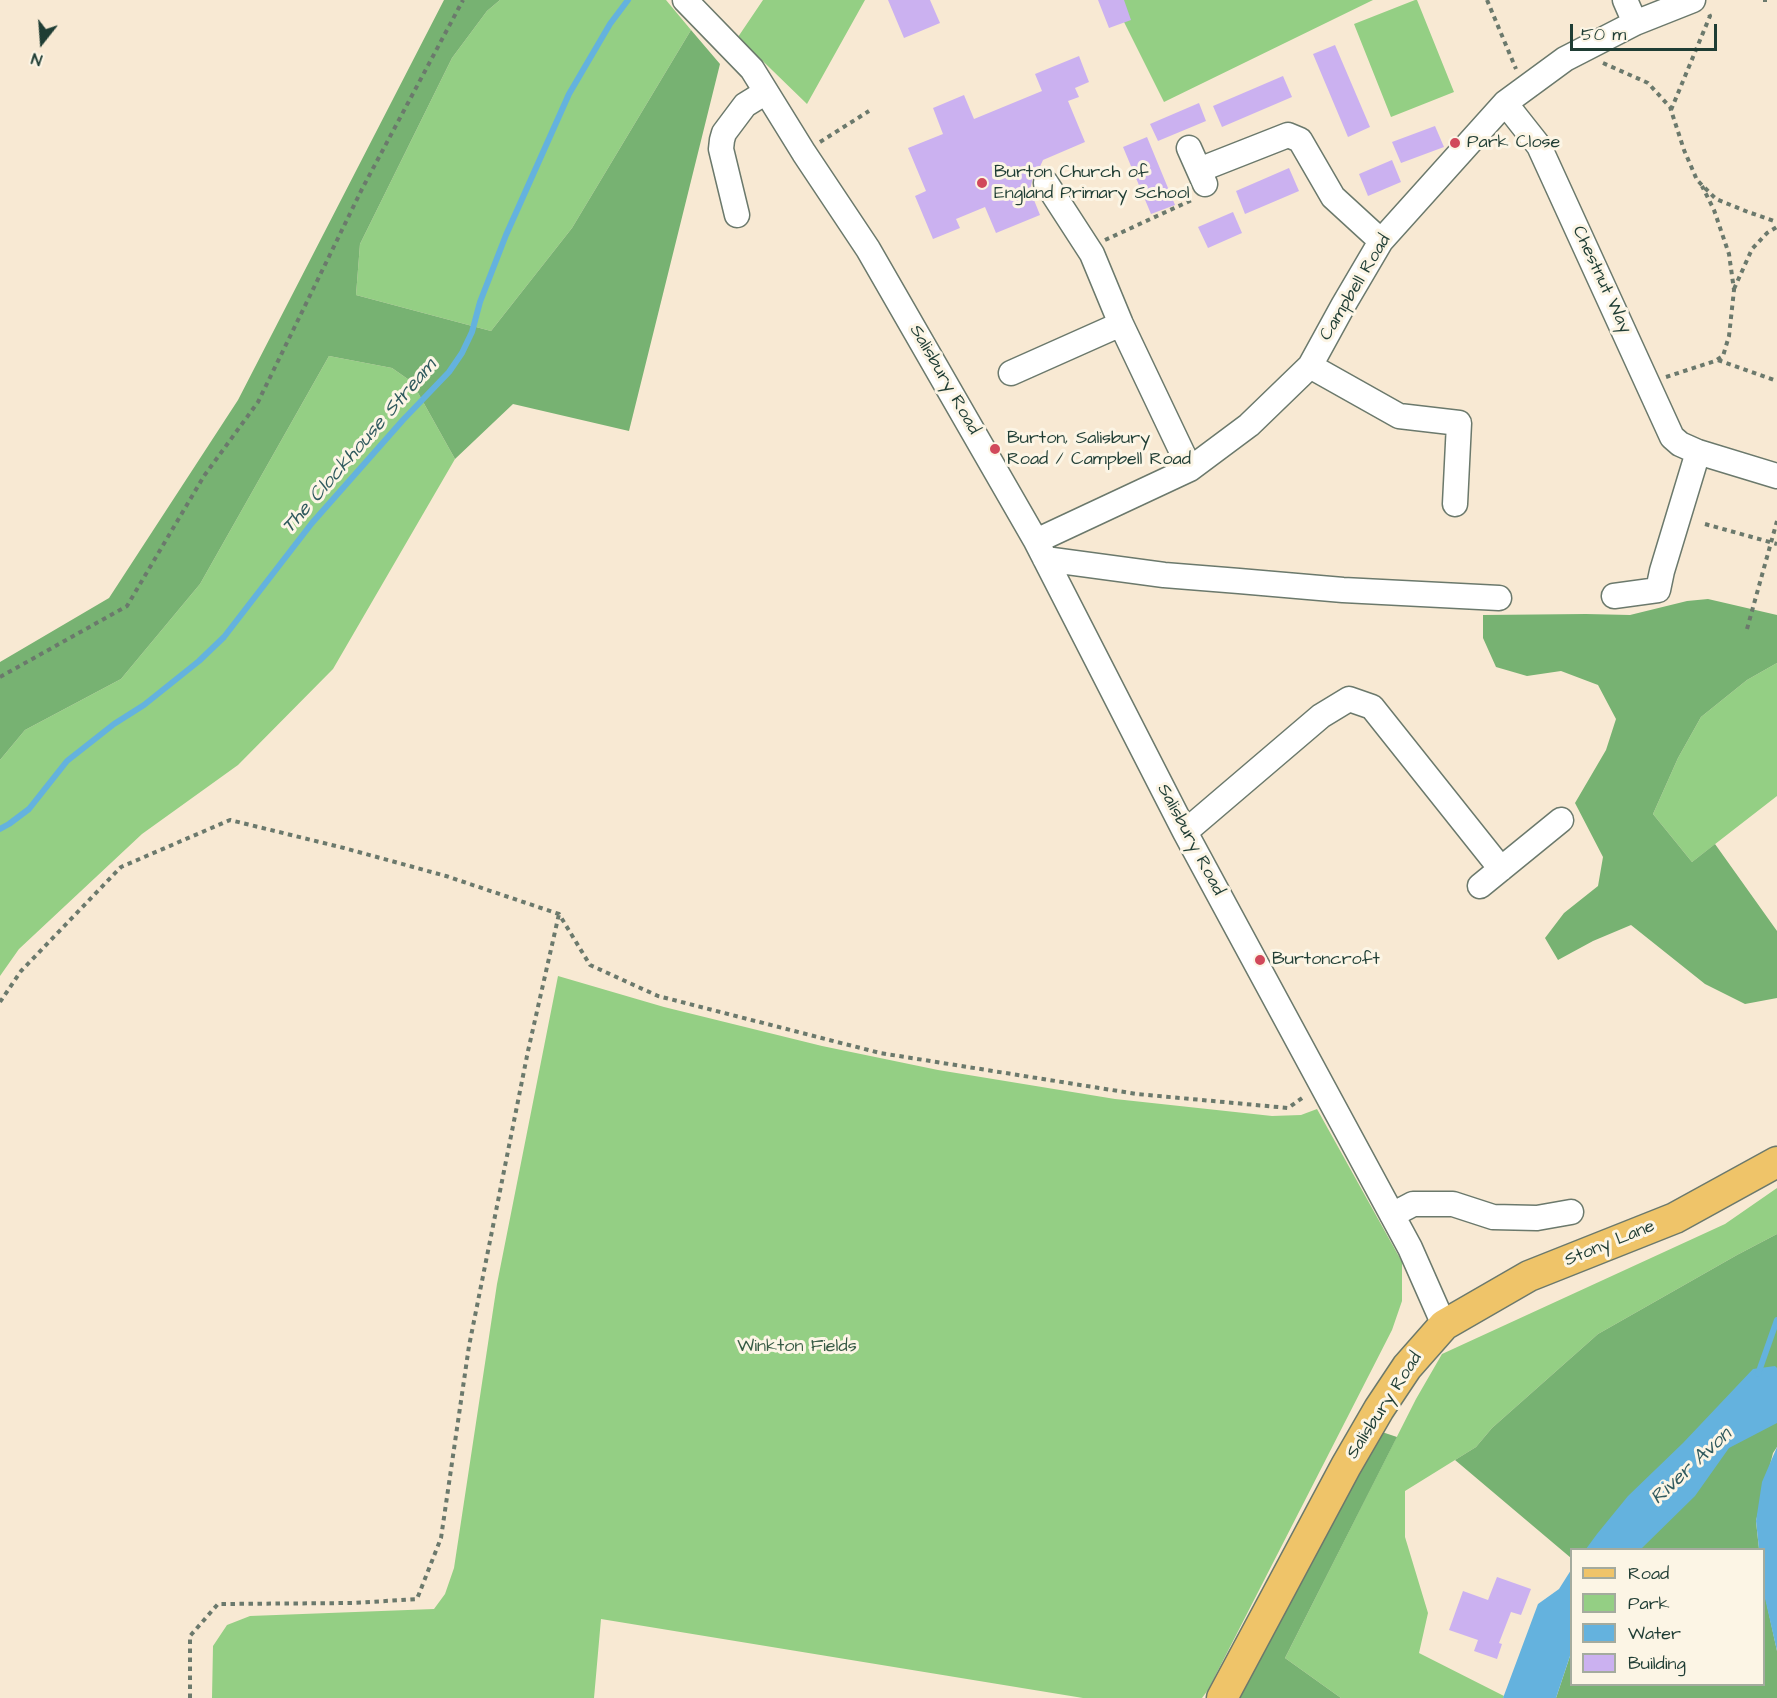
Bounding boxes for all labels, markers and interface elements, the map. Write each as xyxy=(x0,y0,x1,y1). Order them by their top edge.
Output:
north arrow xyxy=(12,12,72,72)
scale bar xyxy=(1573,12,1720,50)
text: 50 m xyxy=(1581,22,1626,47)
text: N xyxy=(29,47,45,71)
place label: Park Close xyxy=(1467,132,1560,154)
marker: Park Close xyxy=(1448,136,1462,150)
place label: Burton Church of England Primary School xyxy=(994,162,1190,204)
marker: Burton Church of England Primary School xyxy=(975,176,989,190)
street label: Chestnut Way xyxy=(1567,223,1635,337)
street label: Campbell Road xyxy=(1316,231,1396,345)
street label: Salisbury Road xyxy=(904,321,984,439)
water label: The Clockhouse Stream xyxy=(278,355,442,539)
place label: Burton, Salisbury Road / Campbell Road xyxy=(1007,428,1191,470)
marker: Burton, Salisbury Road / Campbell Road xyxy=(988,442,1002,456)
street label: Salisbury Road xyxy=(1152,781,1228,899)
place label: Burtoncroft xyxy=(1272,949,1380,971)
marker: Burtoncroft xyxy=(1253,953,1267,967)
street label: Stony Lane xyxy=(1562,1216,1658,1272)
park label: Winkton Fields xyxy=(737,1336,857,1358)
street label: Salisbury Road xyxy=(1342,1349,1428,1463)
water label: River Avon xyxy=(1647,1423,1737,1511)
legend xyxy=(1570,1548,1765,1686)
text: Road xyxy=(1628,1561,1669,1586)
text: Park xyxy=(1628,1591,1670,1616)
text: Water xyxy=(1628,1621,1681,1646)
text: Building xyxy=(1628,1651,1686,1676)

